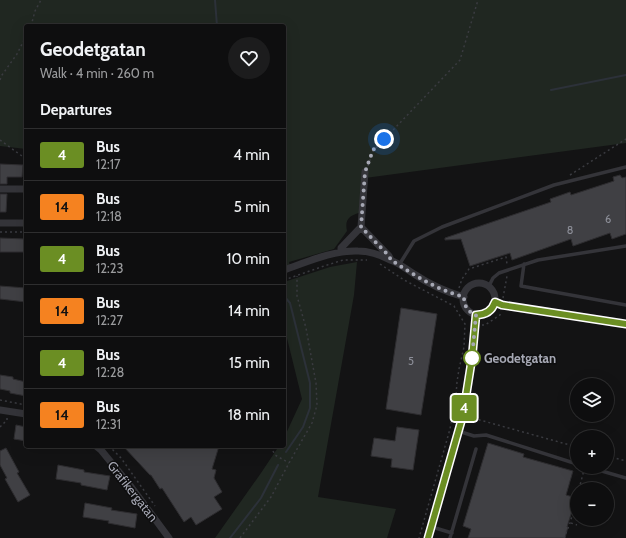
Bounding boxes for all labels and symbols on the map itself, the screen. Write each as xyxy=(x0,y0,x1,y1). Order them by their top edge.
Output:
your location xyxy=(374,129,394,149)
house number: 6 xyxy=(605,212,611,226)
house number: 8 xyxy=(567,223,573,237)
marker: Geodetgatan xyxy=(463,349,481,367)
place label: Geodetgatan xyxy=(484,350,556,366)
house number: 5 xyxy=(408,354,414,368)
line badge: 4 xyxy=(451,395,477,421)
street label: Grafikergatan xyxy=(104,457,162,525)

